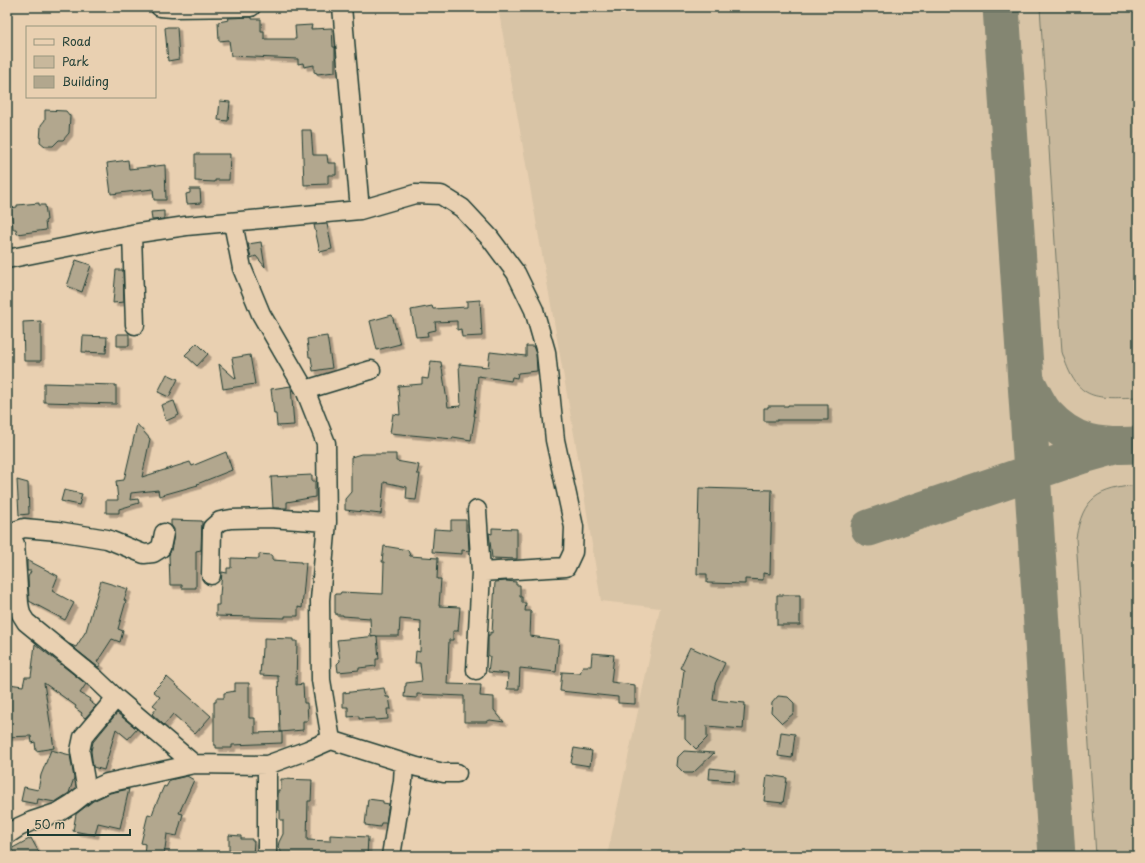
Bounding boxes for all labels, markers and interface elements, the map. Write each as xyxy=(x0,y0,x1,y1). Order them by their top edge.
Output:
legend xyxy=(26,26,156,98)
text: Road xyxy=(62,32,91,50)
text: Park xyxy=(62,52,89,70)
text: Building xyxy=(62,72,109,90)
scale bar xyxy=(28,811,130,837)
text: 50 m xyxy=(34,815,65,833)

